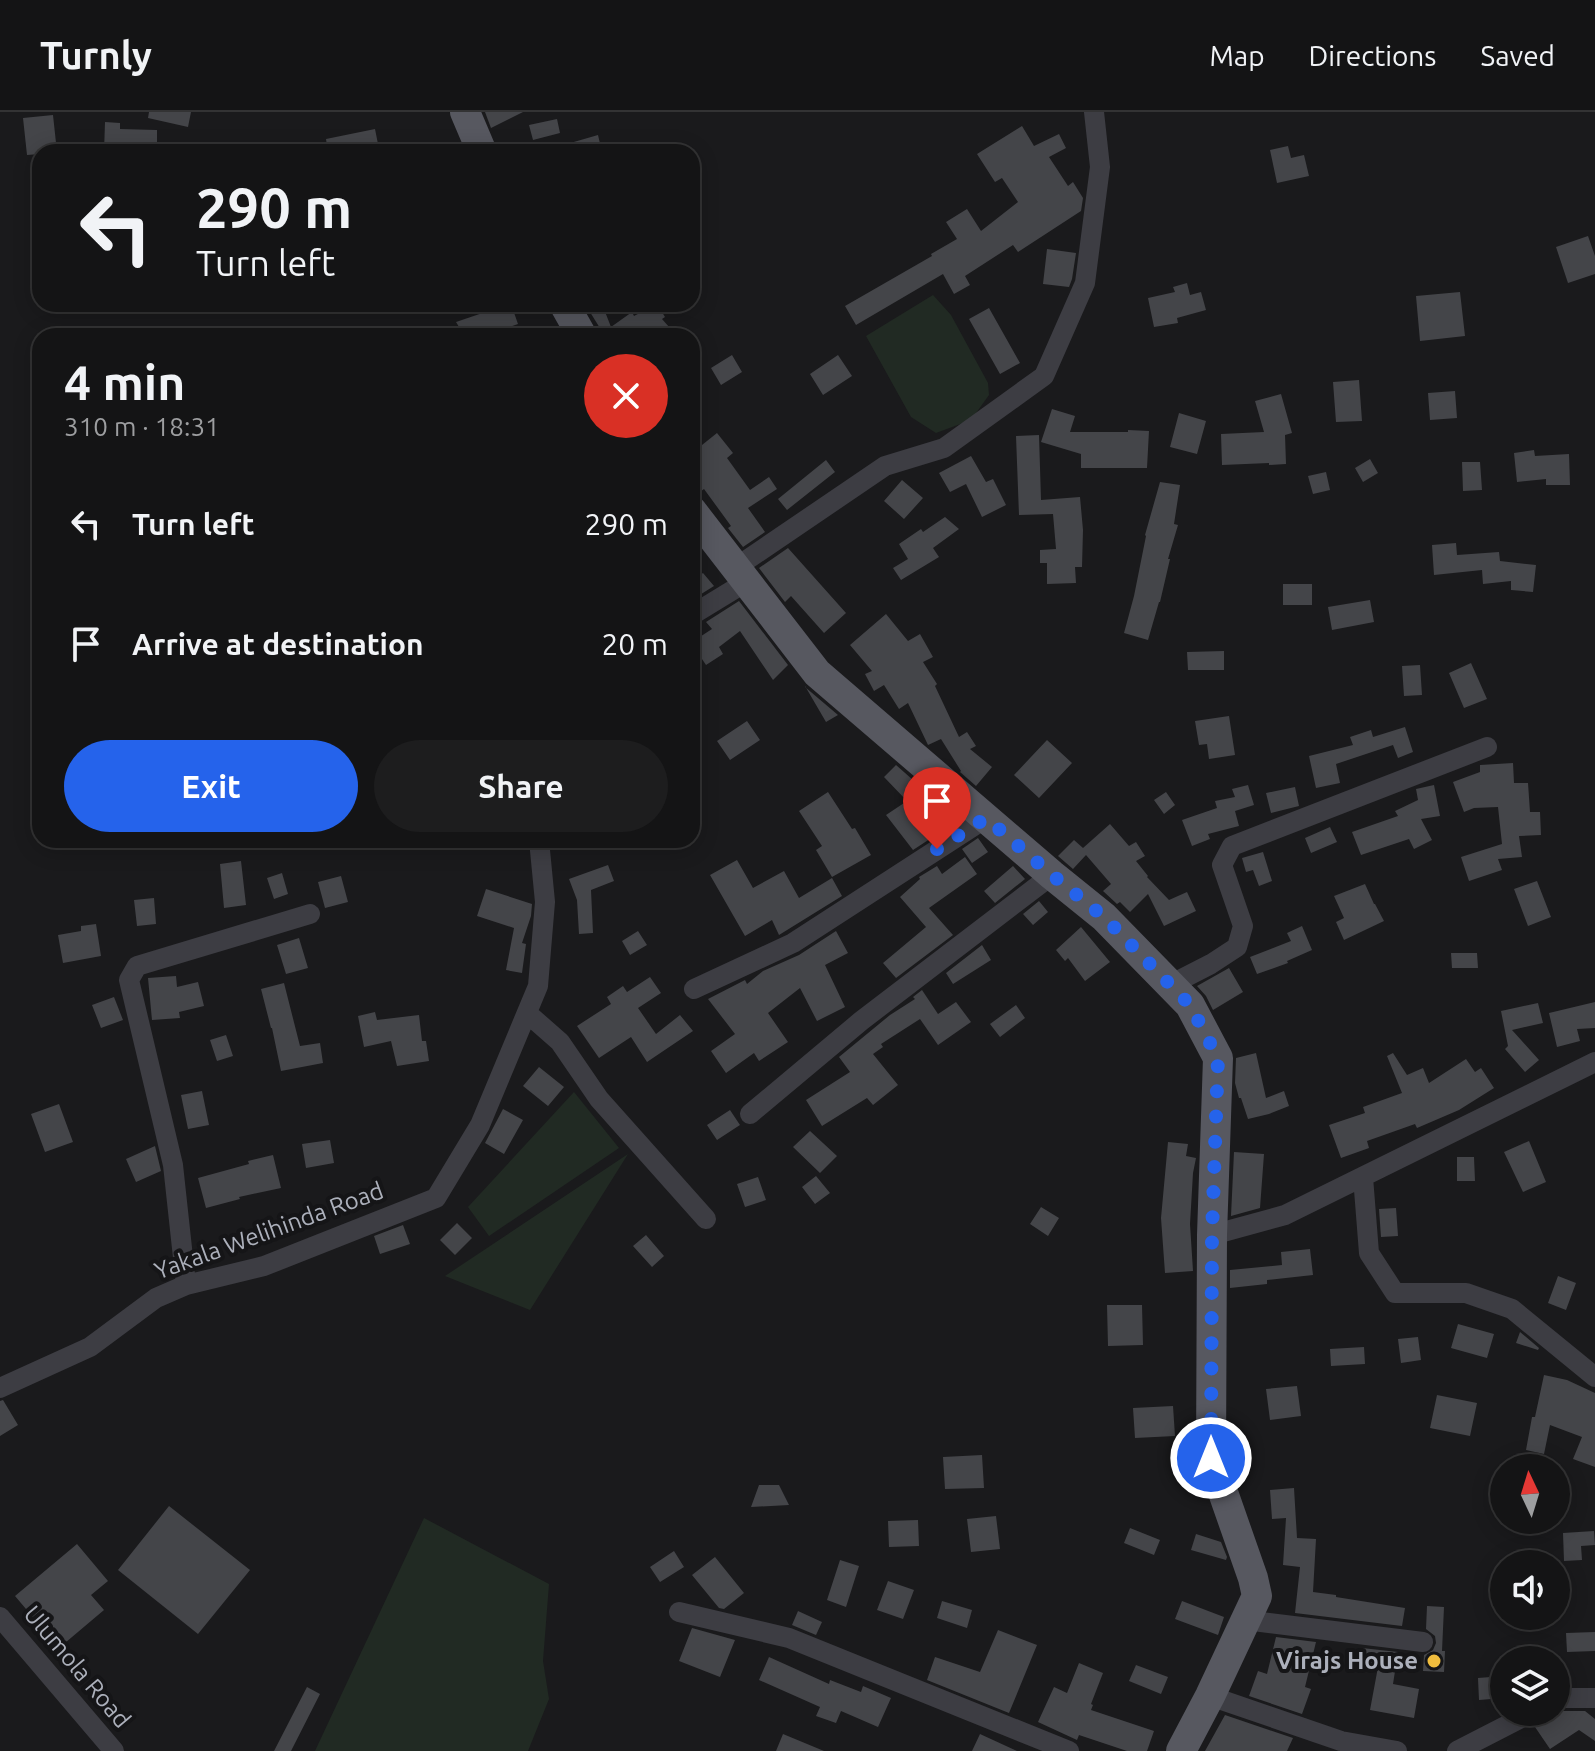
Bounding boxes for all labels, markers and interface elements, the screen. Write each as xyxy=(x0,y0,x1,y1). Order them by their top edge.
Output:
text: Turnly xyxy=(40,34,152,76)
text: Map xyxy=(1209,40,1265,71)
text: Directions xyxy=(1309,40,1436,71)
text: Saved xyxy=(1480,40,1555,71)
icon: left xyxy=(64,176,168,280)
text: 290 m xyxy=(196,176,352,239)
text: Turn left xyxy=(196,242,335,283)
button: close xyxy=(584,354,668,438)
text: 4 min xyxy=(64,355,185,409)
text: 310 m · 18:31 xyxy=(64,412,220,441)
icon: left xyxy=(64,502,108,546)
text: Turn left xyxy=(132,507,254,541)
text: 290 m xyxy=(584,507,668,541)
icon: arrive xyxy=(64,622,108,666)
text: Arrive at destination xyxy=(132,627,424,661)
text: 20 m xyxy=(601,627,668,661)
button: Exit xyxy=(64,740,358,832)
button: Share xyxy=(374,740,668,832)
pin xyxy=(903,767,971,849)
icon: arrive xyxy=(915,779,959,823)
street label: Yakala Welihinda Road xyxy=(151,1177,387,1285)
position arrow xyxy=(1169,1416,1253,1500)
north arrow xyxy=(1490,1454,1570,1534)
map controls xyxy=(1490,1454,1570,1726)
button: sound xyxy=(1490,1550,1570,1630)
street label: Ulumola Road xyxy=(19,1600,136,1733)
button: layers xyxy=(1490,1646,1570,1726)
place label: Virajs House xyxy=(1276,1647,1418,1674)
marker: Virajs House xyxy=(1425,1652,1443,1670)

